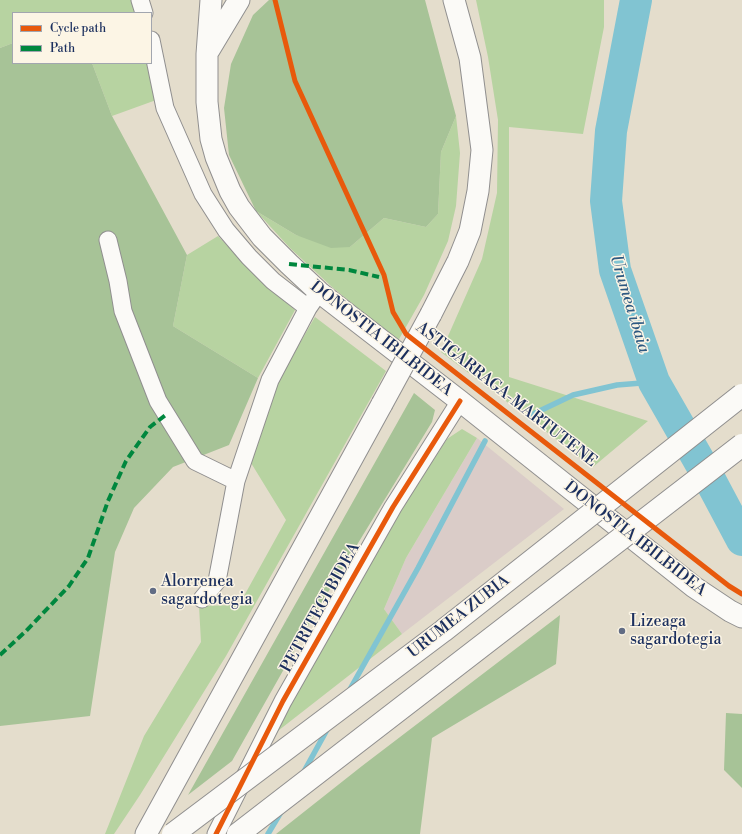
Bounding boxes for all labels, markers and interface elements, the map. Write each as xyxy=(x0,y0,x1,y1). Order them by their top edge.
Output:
legend xyxy=(12,12,152,64)
text: Cycle path xyxy=(50,21,106,36)
text: Path xyxy=(50,41,75,56)
water label: Urumea ibaia xyxy=(604,252,654,356)
street label: DONOSTIA IBILBIDEA xyxy=(306,278,456,400)
street label: ASTIGARRAGA-MARTUTENE xyxy=(412,318,600,472)
street label: DONOSTIA IBILBIDEA xyxy=(560,478,710,600)
street label: PETRITEGI BIDEA xyxy=(277,540,365,676)
street label: URUMEA ZUBIA xyxy=(404,571,514,663)
place label: Alorrenea sagardotegia xyxy=(161,572,253,610)
marker: Alorrenea sagardotegia xyxy=(148,586,158,596)
place label: Lizeaga sagardotegia xyxy=(630,612,722,650)
marker: Lizeaga sagardotegia xyxy=(617,626,627,636)

